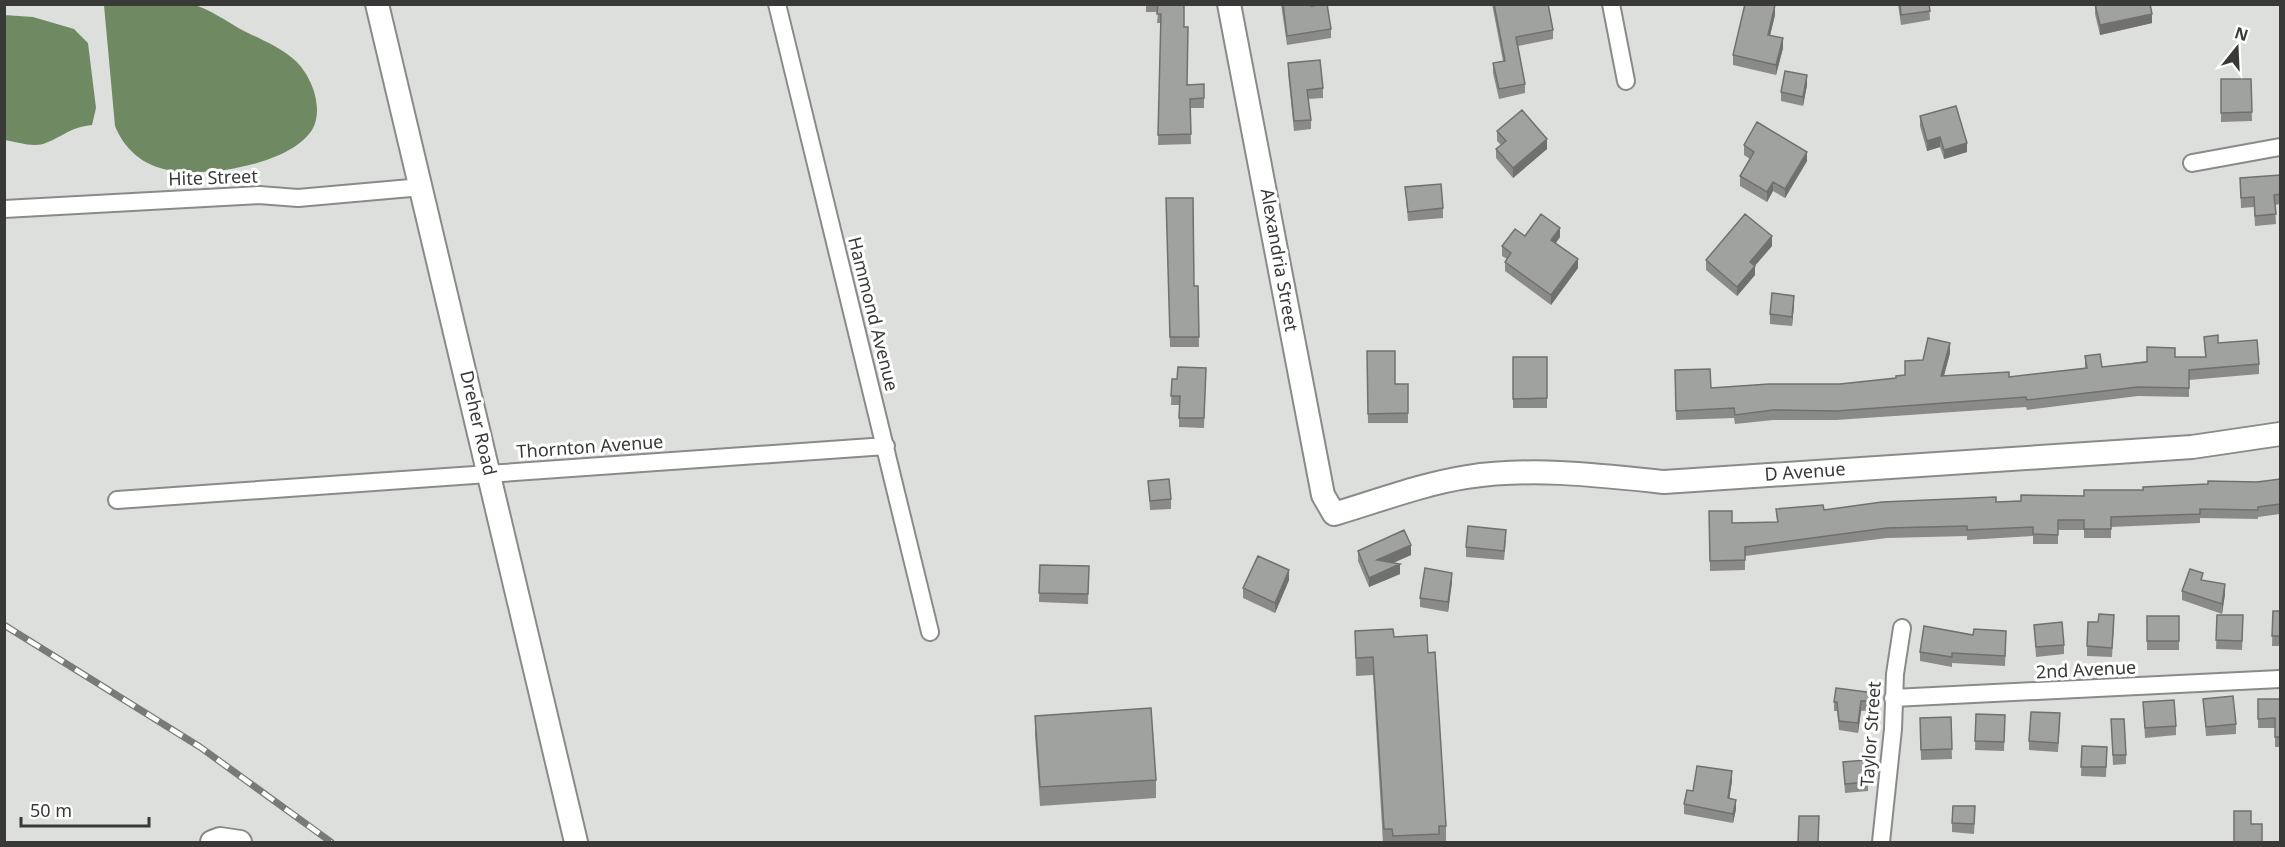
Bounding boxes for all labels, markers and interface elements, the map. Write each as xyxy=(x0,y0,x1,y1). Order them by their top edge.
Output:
north arrow xyxy=(2207,18,2267,78)
text: N xyxy=(2232,21,2251,46)
street label: Hite Street xyxy=(168,163,259,191)
street label: Alexandria Street xyxy=(1256,186,1304,334)
street label: Hammond Avenue xyxy=(843,234,905,393)
street label: Dreher Road xyxy=(455,368,503,478)
street label: Thornton Avenue xyxy=(516,429,664,463)
street label: D Avenue xyxy=(1764,456,1846,486)
street label: 2nd Avenue xyxy=(2035,654,2137,684)
street label: Taylor Street xyxy=(1854,680,1886,788)
scale bar xyxy=(21,790,148,828)
text: 50 m xyxy=(30,798,72,822)

